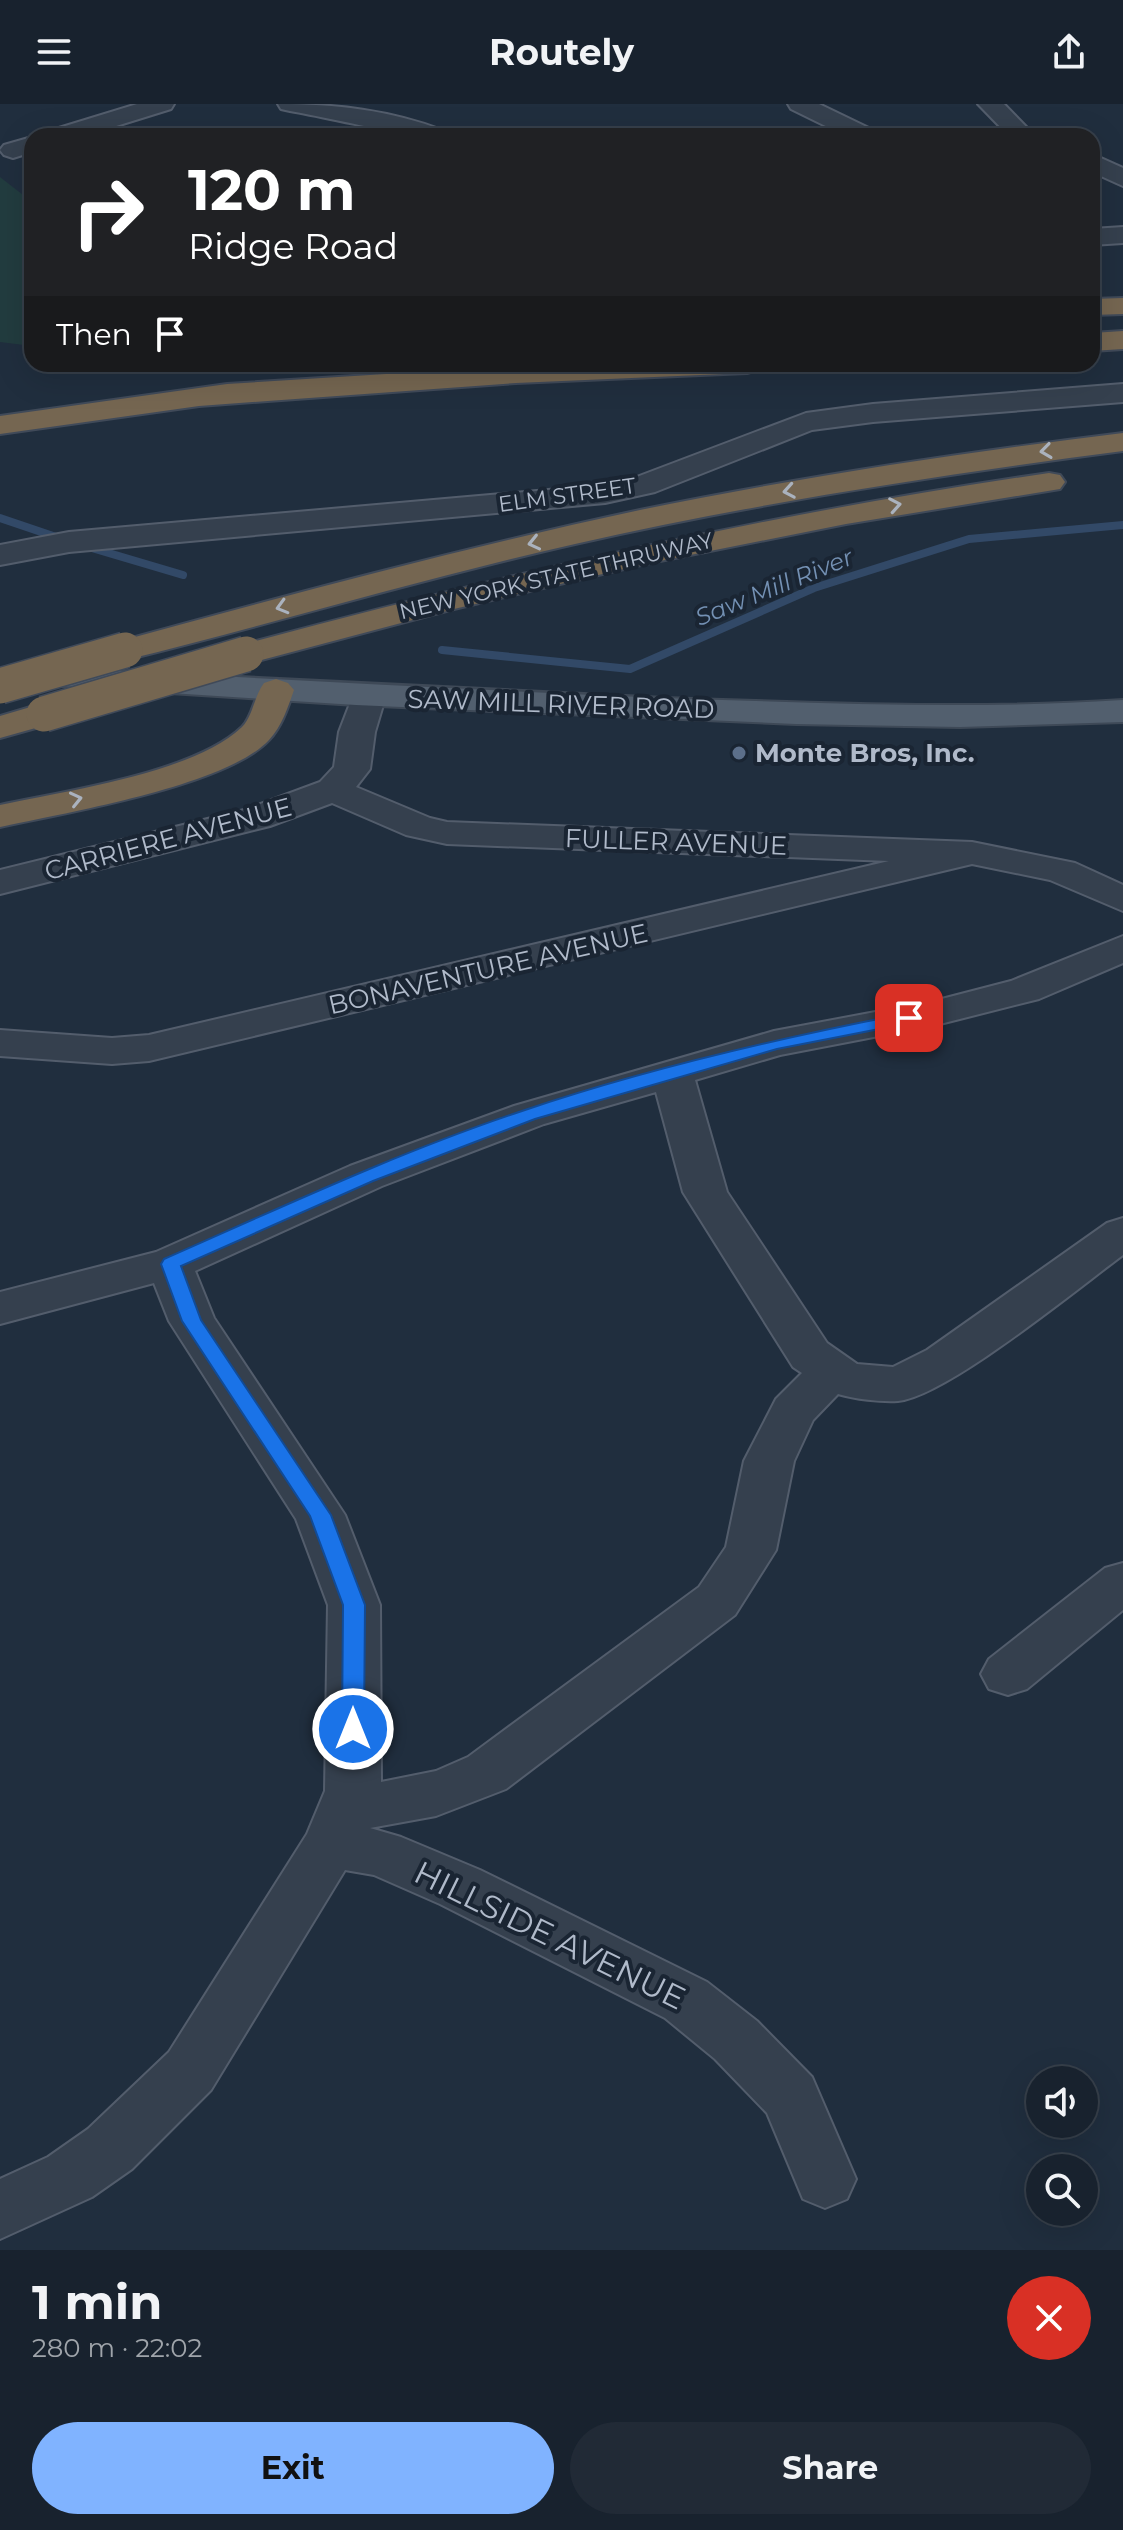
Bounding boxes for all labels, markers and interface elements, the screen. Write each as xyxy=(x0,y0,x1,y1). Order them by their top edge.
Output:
icon: menu xyxy=(32,30,76,74)
text: Routely xyxy=(489,30,634,74)
icon: share xyxy=(1047,30,1091,74)
text: 120 m xyxy=(188,156,356,224)
icon: right xyxy=(56,160,160,264)
text: Ridge Road xyxy=(188,224,398,268)
icon: arrive xyxy=(148,312,192,356)
text: Then xyxy=(56,316,132,353)
one-way arrow xyxy=(1039,443,1052,460)
street label: ELM STREET xyxy=(497,472,638,518)
one-way arrow xyxy=(782,482,795,499)
one-way arrow xyxy=(888,498,902,515)
street label: NEW YORK STATE THRUWAY xyxy=(396,527,716,625)
one-way arrow xyxy=(528,534,541,551)
water label: Saw Mill River xyxy=(691,542,858,632)
one-way arrow xyxy=(275,598,289,614)
street label: SAW MILL RIVER ROAD xyxy=(407,683,715,725)
place label: Monte Bros, Inc. xyxy=(755,737,975,769)
marker: Monte Bros, Inc. xyxy=(730,744,748,762)
street label: CARRIERE AVENUE xyxy=(41,791,295,887)
one-way arrow xyxy=(69,791,82,808)
street label: FULLER AVENUE xyxy=(564,822,788,862)
street label: BONAVENTURE AVENUE xyxy=(325,917,651,1021)
pin xyxy=(875,984,943,1052)
icon: arrive xyxy=(887,996,931,1040)
position arrow xyxy=(311,1687,395,1771)
street label: HILLSIDE AVENUE xyxy=(408,1852,692,2018)
map controls xyxy=(1026,2066,1098,2226)
button: sound xyxy=(1026,2066,1098,2138)
button: search xyxy=(1026,2154,1098,2226)
text: 1 min xyxy=(32,2273,162,2331)
button: close xyxy=(1007,2276,1091,2360)
text: 280 m · 22:02 xyxy=(32,2332,202,2364)
button: Exit xyxy=(32,2422,554,2514)
button: Share xyxy=(570,2422,1091,2514)

